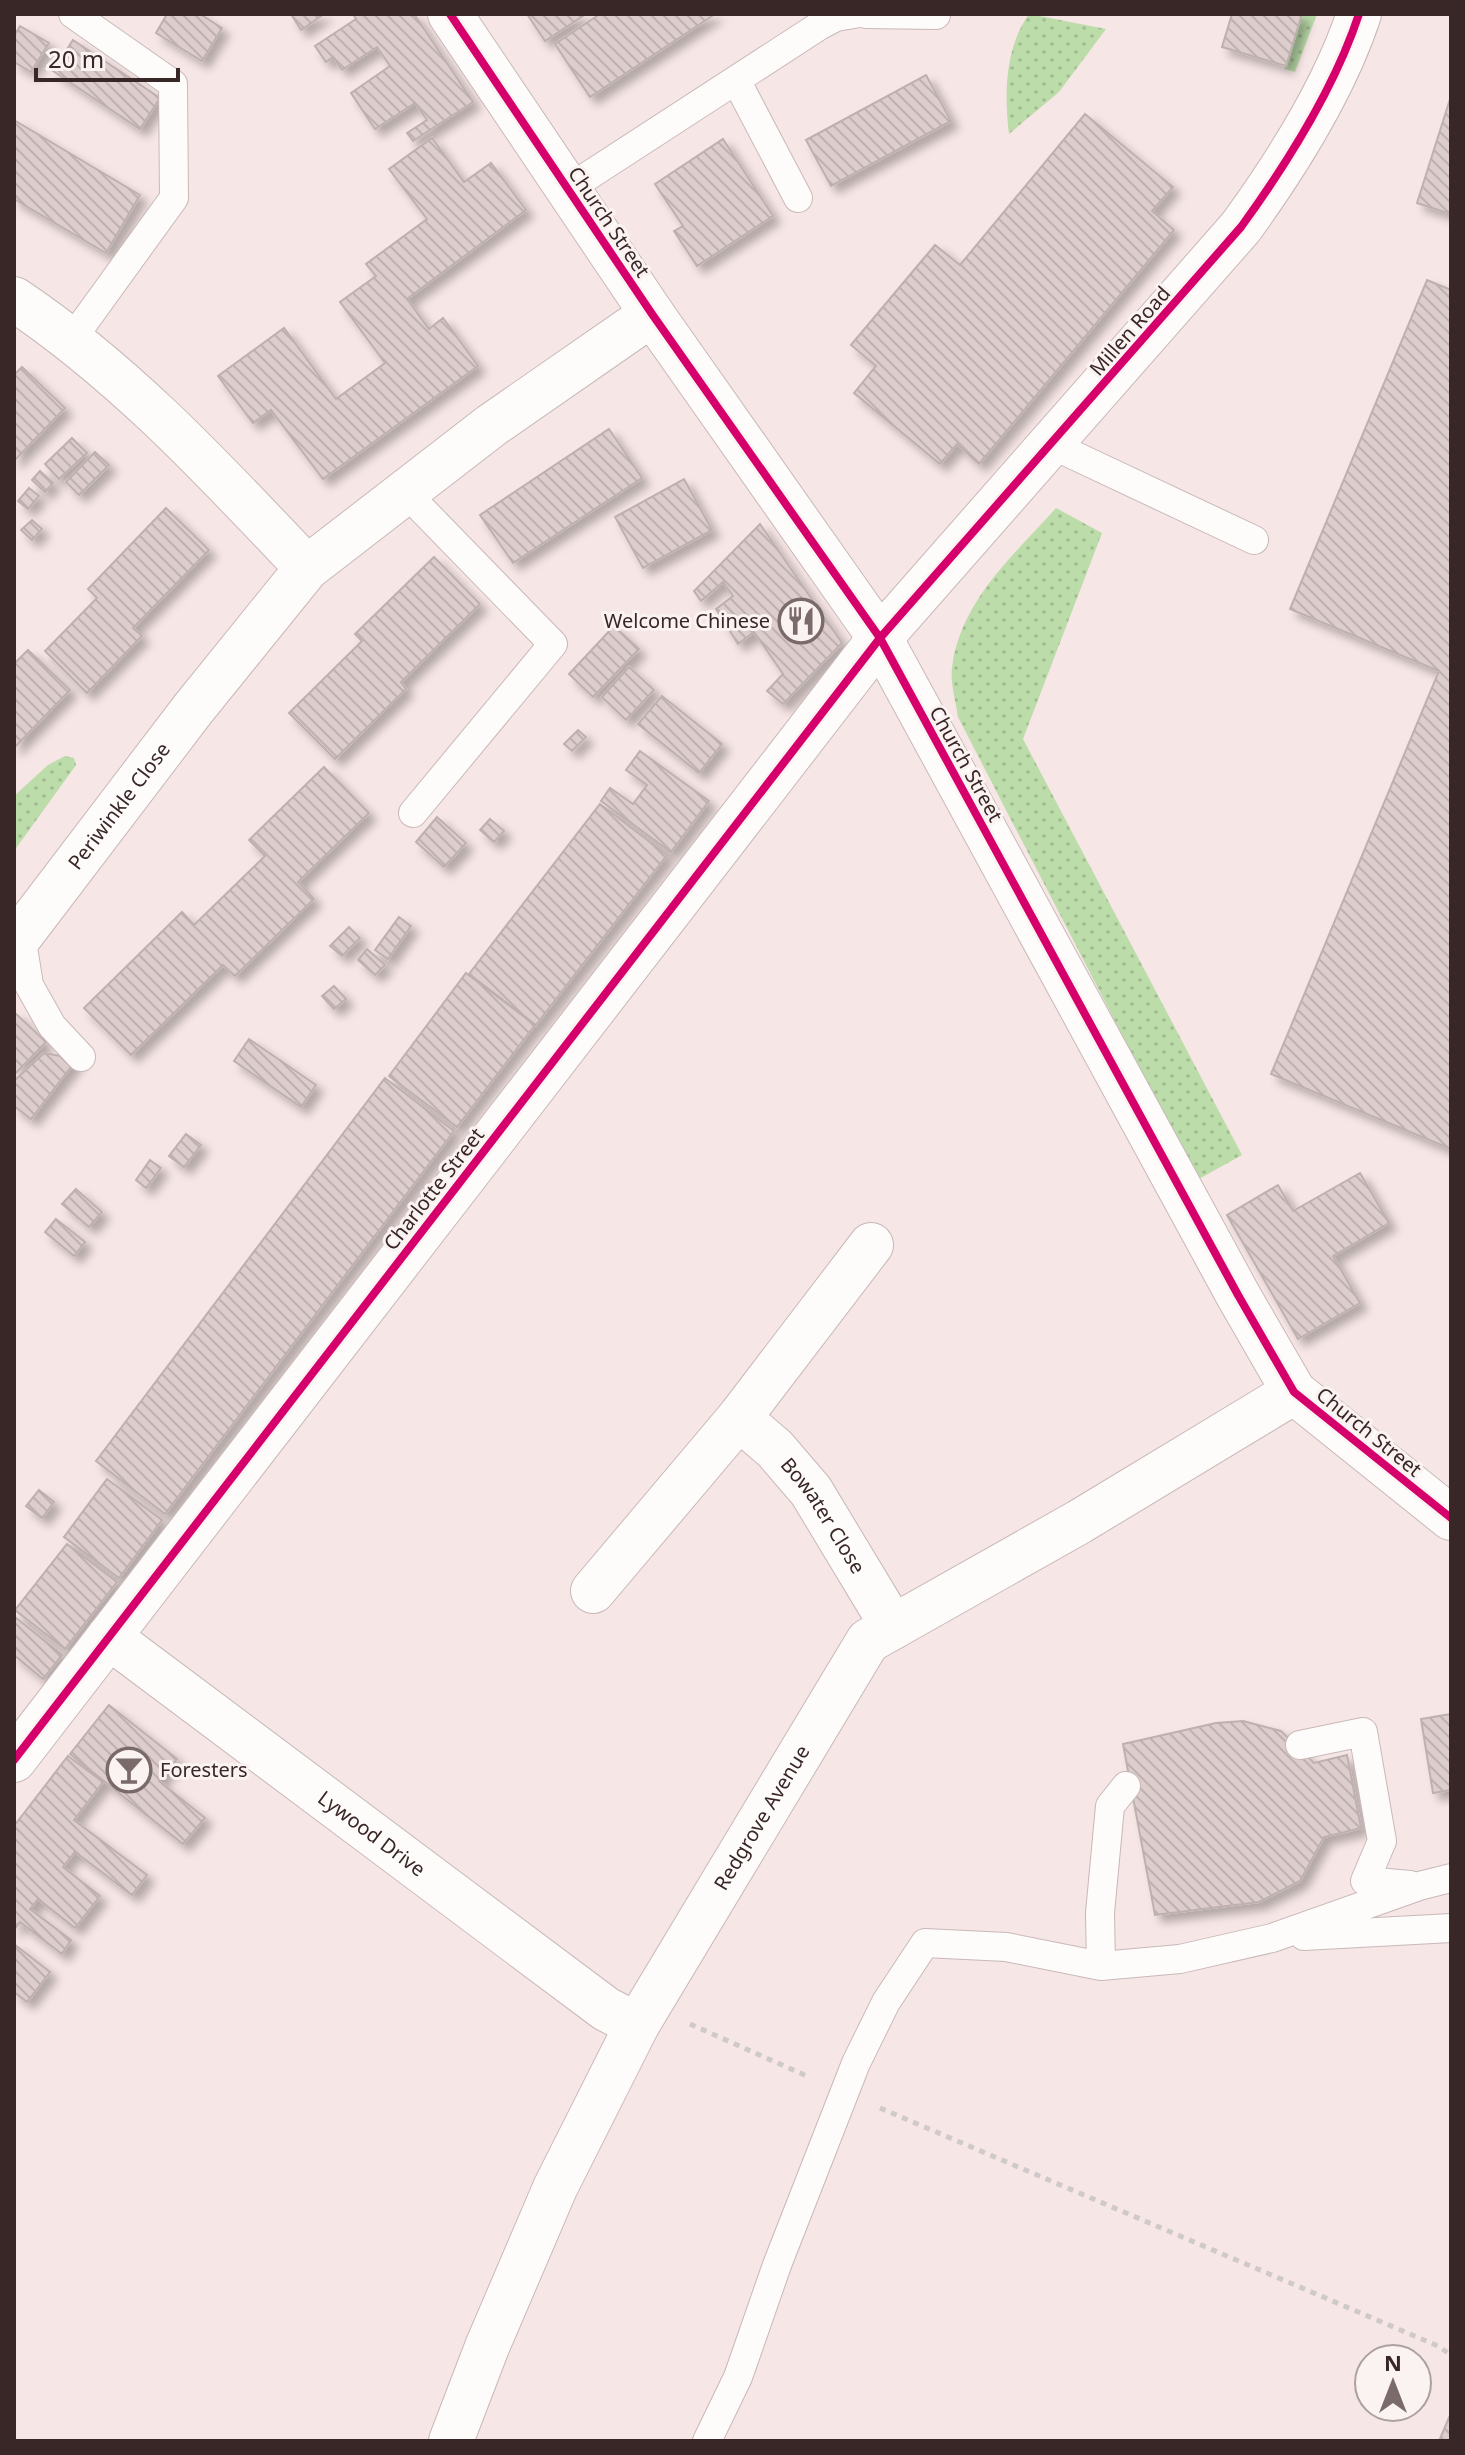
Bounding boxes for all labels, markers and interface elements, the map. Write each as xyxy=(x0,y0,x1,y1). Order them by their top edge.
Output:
scale bar xyxy=(36,32,178,82)
text: 20 m xyxy=(48,42,104,75)
street label: Church Street xyxy=(562,161,656,282)
street label: Millen Road xyxy=(1083,280,1176,381)
restaurant icon: Welcome Chinese xyxy=(777,597,825,645)
place label: Welcome Chinese xyxy=(604,607,770,634)
street label: Church Street xyxy=(924,701,1009,826)
street label: Periwinkle Close xyxy=(62,737,176,875)
street label: Charlotte Street xyxy=(377,1122,490,1256)
street label: Church Street xyxy=(1311,1381,1428,1482)
street label: Bowater Close xyxy=(775,1451,872,1579)
street label: Redgrove Avenue xyxy=(707,1740,815,1895)
bar icon: Foresters xyxy=(105,1746,153,1794)
place label: Foresters xyxy=(160,1756,248,1783)
street label: Lywood Drive xyxy=(313,1784,431,1882)
north arrow xyxy=(1353,2343,1433,2423)
text: N xyxy=(1384,2347,1402,2377)

